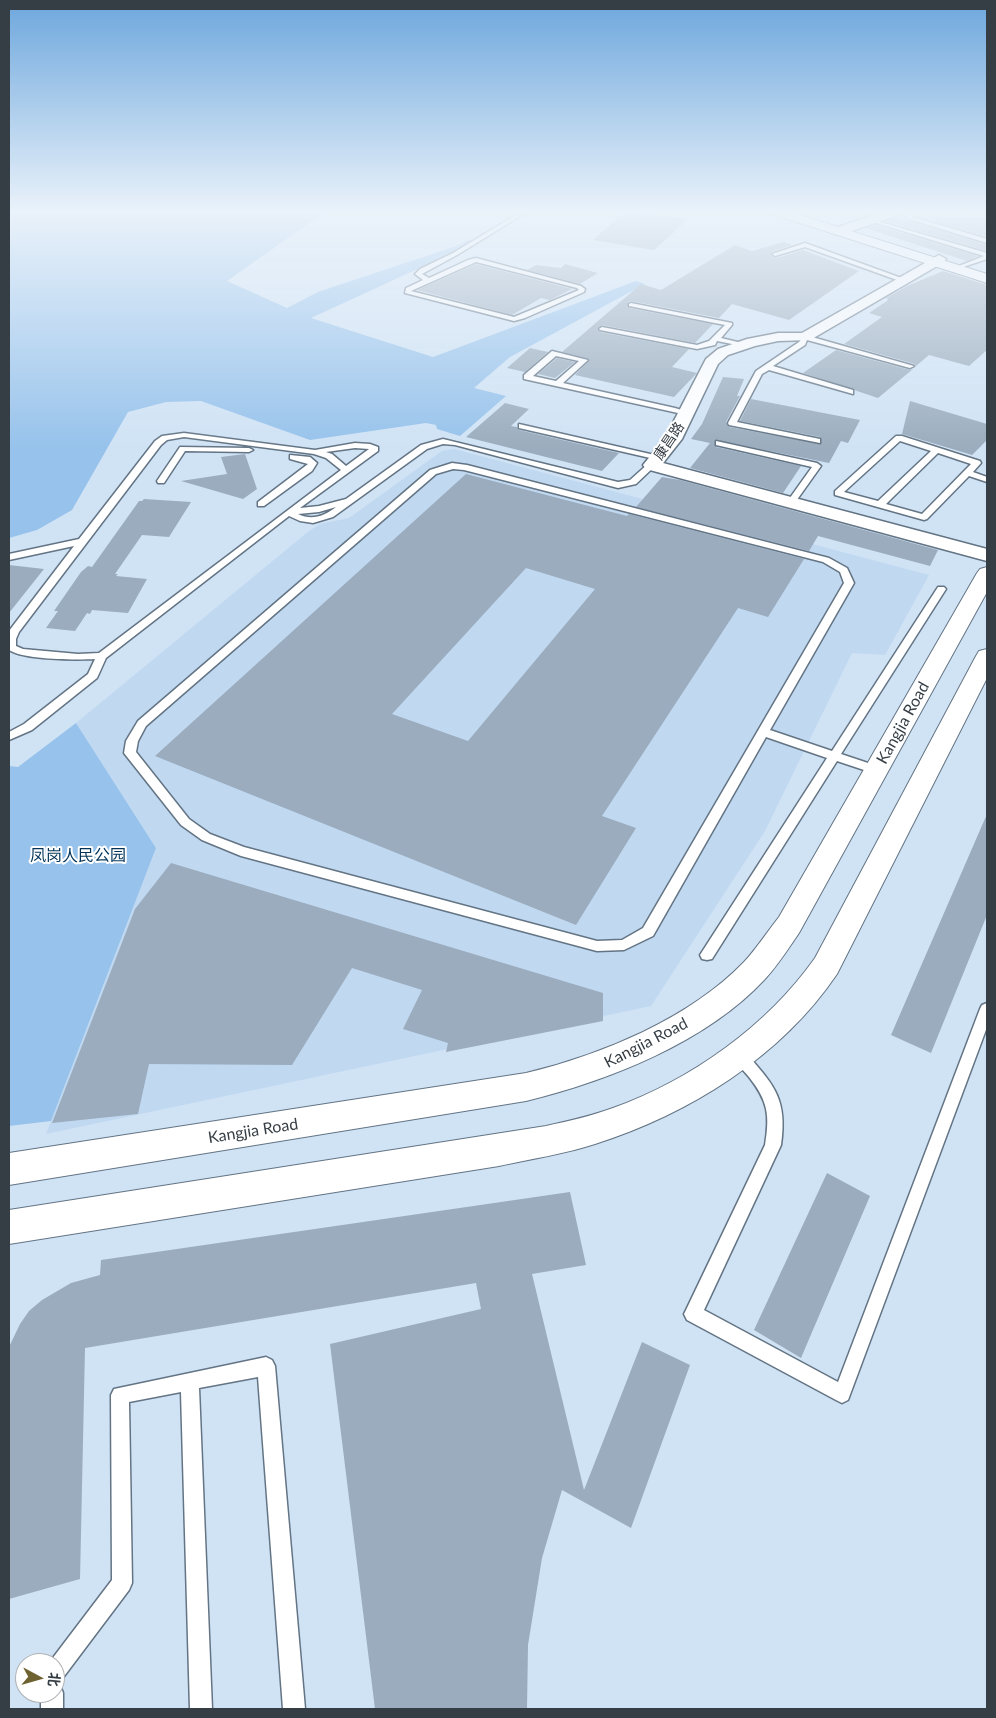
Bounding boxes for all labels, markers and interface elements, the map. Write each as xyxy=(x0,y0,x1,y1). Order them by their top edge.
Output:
street label: 康昌路 xyxy=(650,419,688,463)
street label: Kangjia Road xyxy=(873,679,933,767)
park label: 凤岗人民公园 xyxy=(30,846,126,866)
street label: Kangjia Road xyxy=(601,1014,691,1072)
street label: Kangjia Road xyxy=(207,1114,299,1148)
north arrow xyxy=(15,1653,65,1703)
text: 北 xyxy=(45,1672,64,1687)

